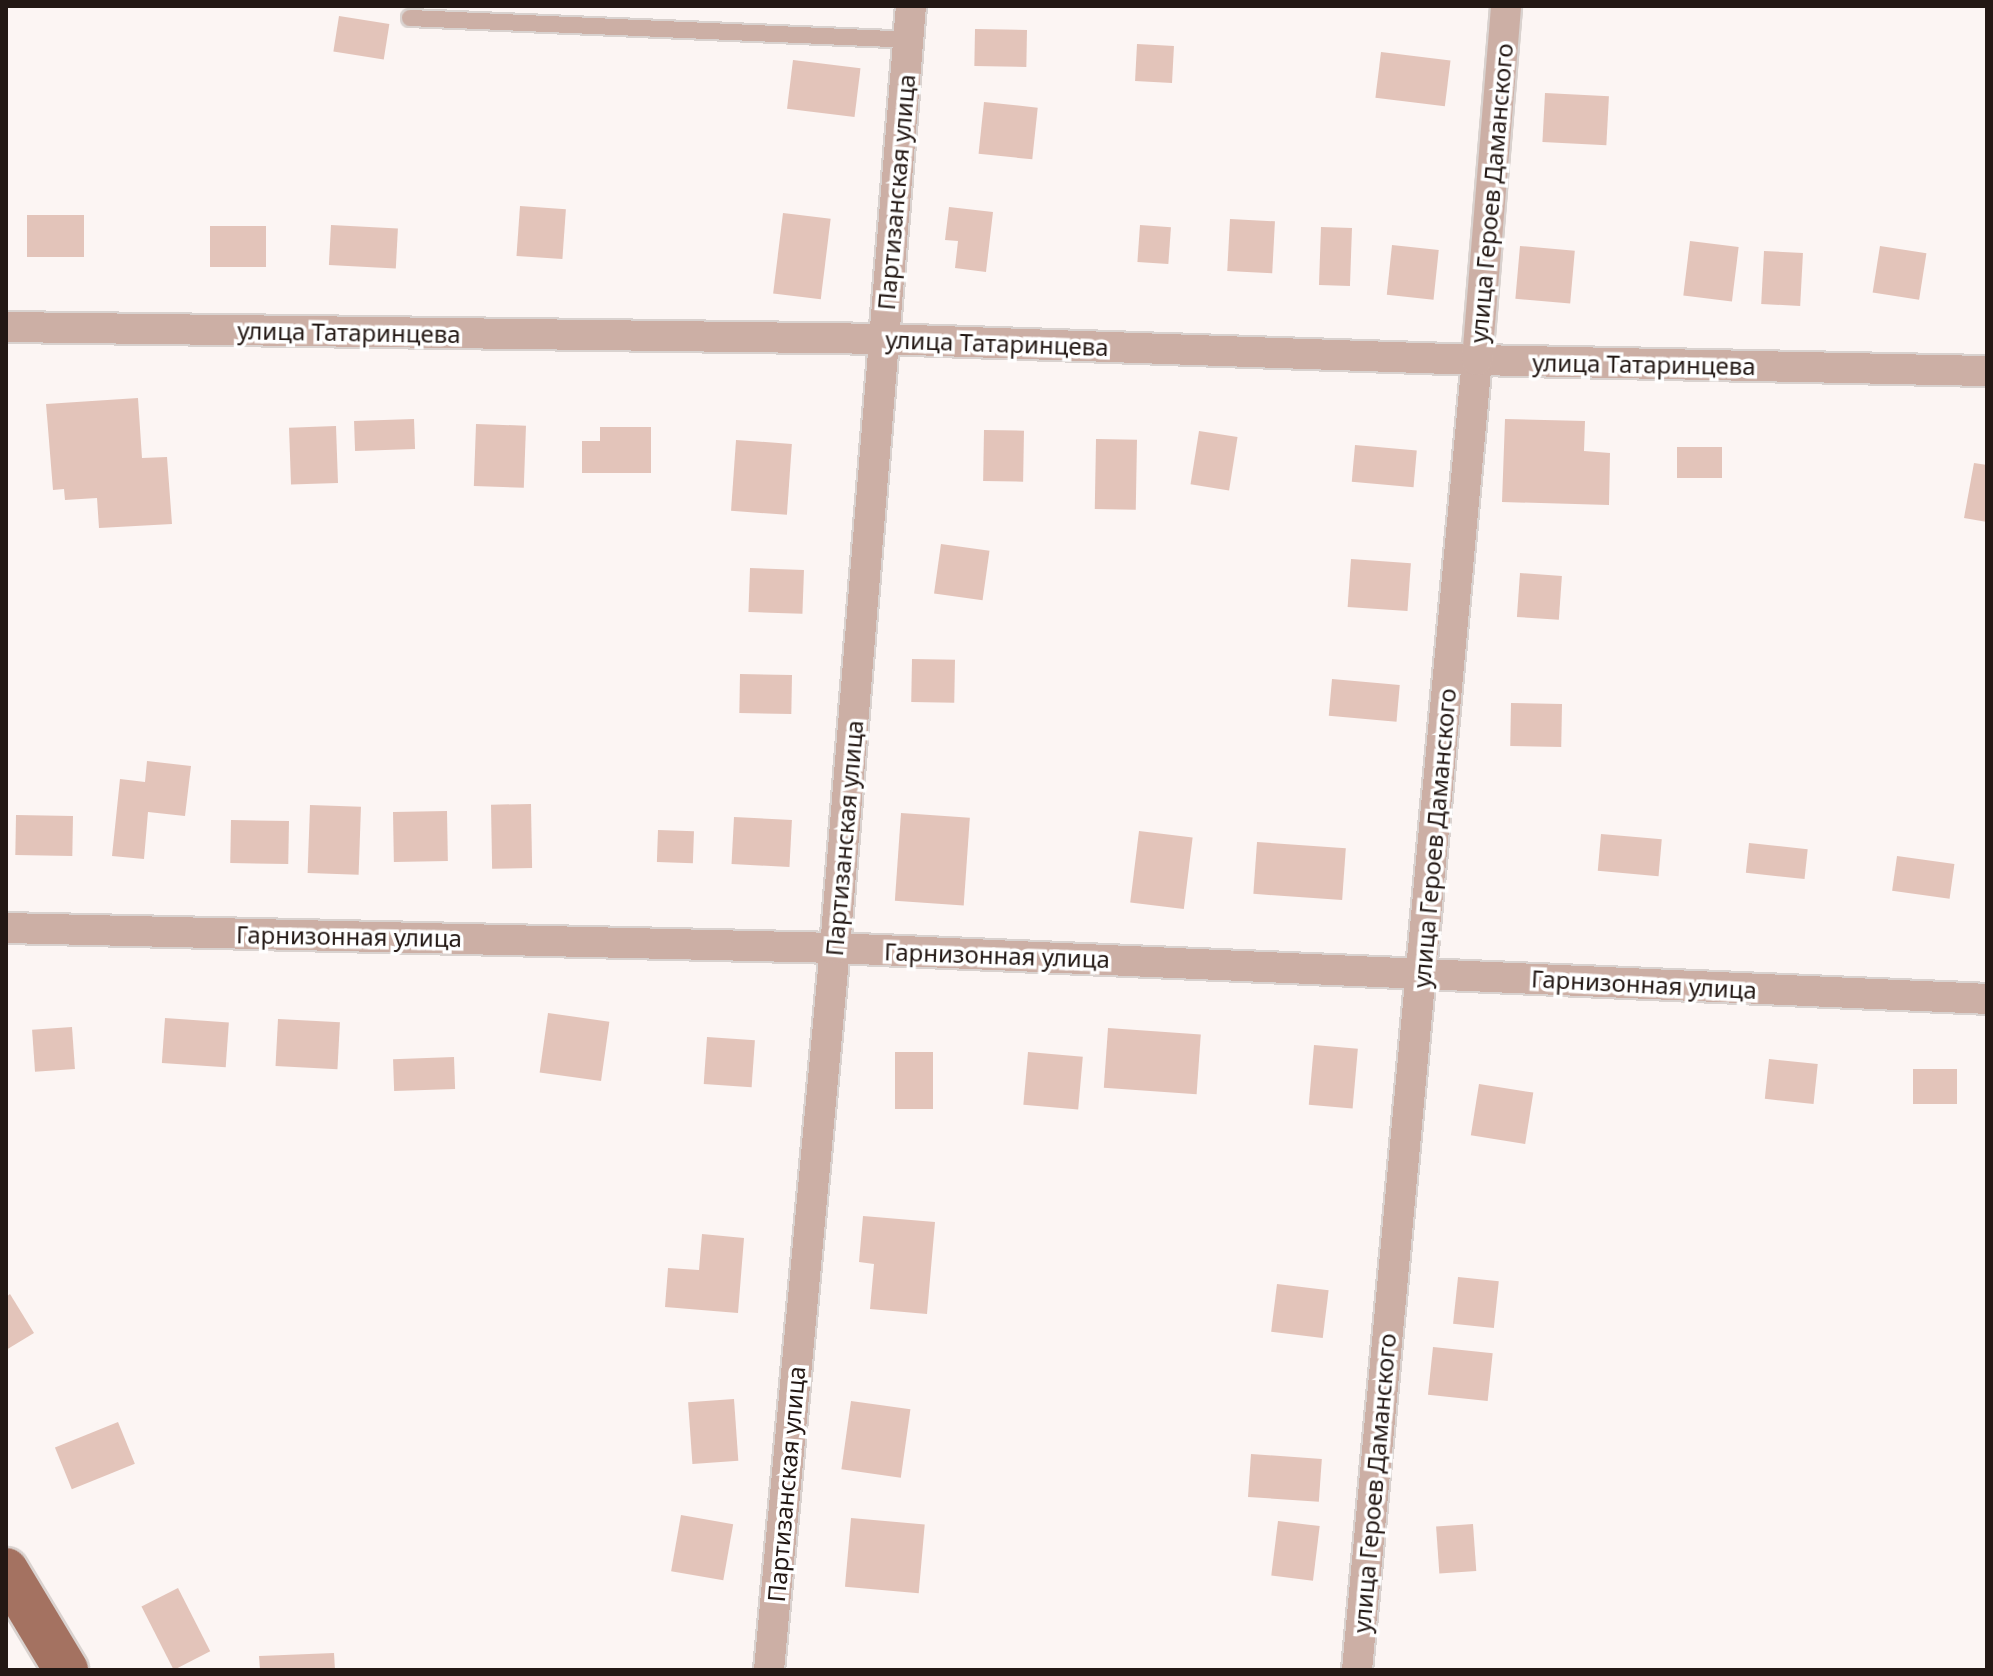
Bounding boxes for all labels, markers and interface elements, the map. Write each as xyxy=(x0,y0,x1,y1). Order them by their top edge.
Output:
street label: улица Героев Даманского xyxy=(1464,42,1518,344)
street label: Партизанская улица xyxy=(871,73,921,311)
street label: улица Татаринцева xyxy=(237,316,461,348)
street label: улица Татаринцева xyxy=(885,325,1109,361)
street label: улица Татаринцева xyxy=(1532,348,1756,380)
street label: улица Героев Даманского xyxy=(1407,687,1461,989)
street label: Партизанская улица xyxy=(819,719,869,957)
street label: Гарнизонная улица xyxy=(236,920,462,952)
street label: Гарнизонная улица xyxy=(884,937,1110,973)
street label: Гарнизонная улица xyxy=(1531,964,1757,1004)
street label: улица Героев Даманского xyxy=(1347,1332,1401,1634)
street label: Партизанская улица xyxy=(761,1365,811,1603)

